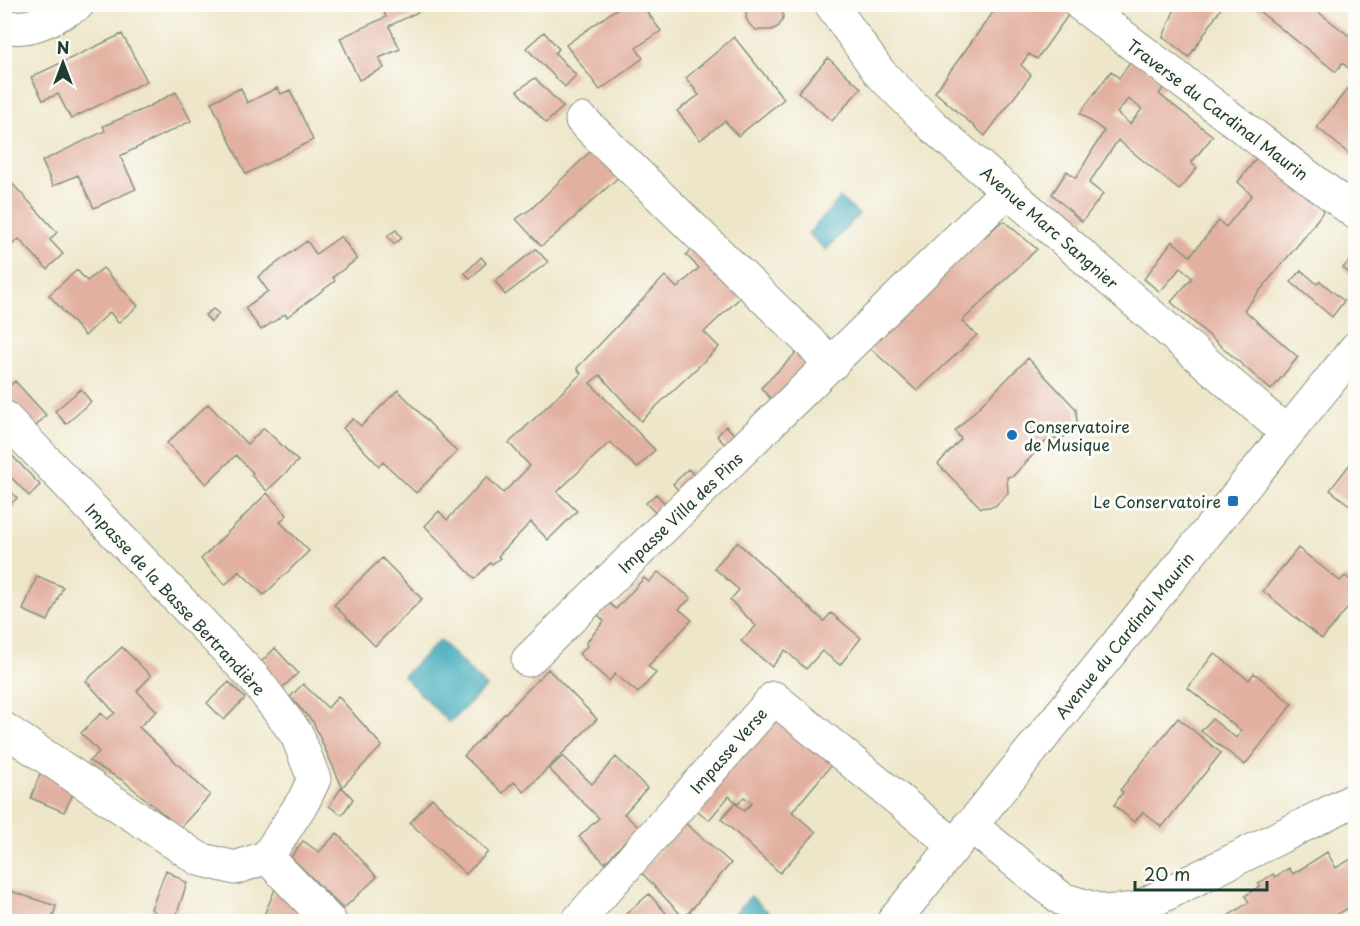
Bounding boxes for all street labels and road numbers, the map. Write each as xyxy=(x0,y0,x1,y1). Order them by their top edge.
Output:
street label: Traverse du Cardinal Maurin xyxy=(1122,33,1314,185)
street label: Avenue Marc Sangnier xyxy=(976,160,1125,294)
street label: Impasse Villa des Pins xyxy=(612,446,748,578)
street label: Impasse de la Basse Bertrandière xyxy=(80,498,272,701)
street label: Avenue du Cardinal Maurin xyxy=(1049,546,1199,724)
street label: Impasse Verse xyxy=(684,702,772,798)

